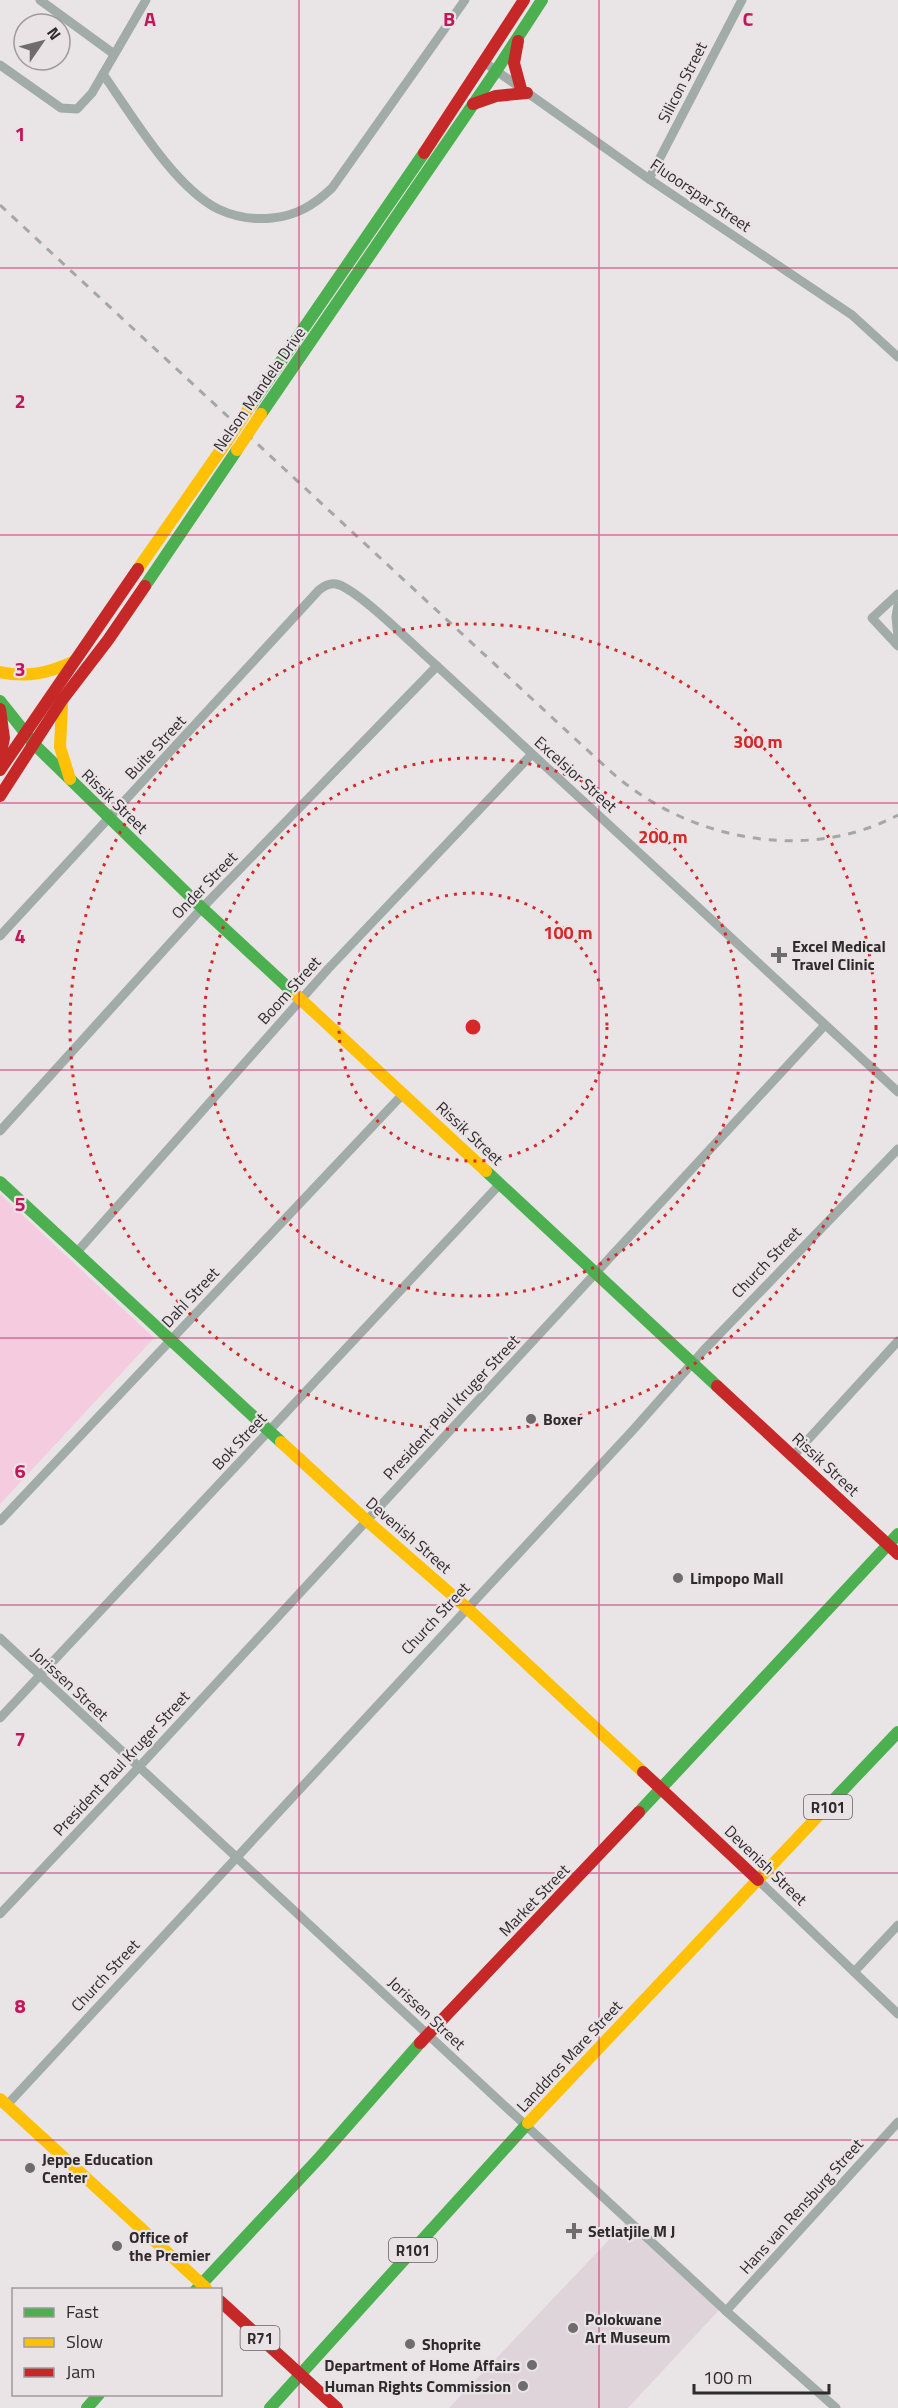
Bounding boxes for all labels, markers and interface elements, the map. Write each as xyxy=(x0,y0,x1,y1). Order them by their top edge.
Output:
text: A xyxy=(144,3,156,34)
text: B xyxy=(443,3,455,34)
text: C xyxy=(743,3,754,34)
north arrow xyxy=(12,12,72,72)
text: N xyxy=(41,22,67,45)
street label: Silicon Street xyxy=(651,37,713,127)
text: 1 xyxy=(14,118,26,149)
street label: Fluoorspar Street xyxy=(646,152,757,238)
street label: Nelson Mandela Drive xyxy=(207,322,311,456)
text: 2 xyxy=(14,385,26,416)
text: 3 xyxy=(14,653,26,684)
street label: Buite Street xyxy=(119,709,191,785)
text: 300 m xyxy=(733,728,783,755)
street label: Excelsior Street xyxy=(529,730,623,818)
street label: Rissik Street xyxy=(76,763,154,839)
text: 200 m xyxy=(638,823,688,850)
street label: Onder Street xyxy=(165,845,243,924)
text: 100 m xyxy=(543,919,593,946)
text: 4 xyxy=(14,920,26,951)
place label: Excel Medical Travel Clinic xyxy=(792,934,886,976)
marker: Excel Medical Travel Clinic xyxy=(770,946,788,964)
street label: Boom Street xyxy=(252,950,327,1030)
centre of rings xyxy=(463,1017,483,1037)
street label: Rissik Street xyxy=(431,1096,509,1171)
text: 5 xyxy=(14,1188,26,1219)
street label: Church Street xyxy=(726,1220,807,1303)
street label: Dahl Street xyxy=(156,1261,225,1333)
street label: President Paul Kruger Street xyxy=(377,1329,525,1485)
street label: Bok Street xyxy=(206,1407,272,1475)
place label: Boxer xyxy=(543,1407,583,1431)
marker: Boxer xyxy=(524,1412,538,1426)
street label: Rissik Street xyxy=(787,1427,865,1502)
text: 6 xyxy=(14,1455,26,1486)
street label: Devenish Street xyxy=(361,1491,457,1579)
place label: Limpopo Mall xyxy=(690,1566,784,1590)
marker: Limpopo Mall xyxy=(671,1571,685,1585)
street label: Church Street xyxy=(395,1576,475,1660)
street label: Jorissen Street xyxy=(26,1642,114,1727)
street label: President Paul Kruger Street xyxy=(47,1685,195,1841)
text: 7 xyxy=(14,1723,26,1754)
road number: R101 xyxy=(804,1795,852,1819)
street label: Devenish Street xyxy=(719,1819,813,1911)
street label: Market Street xyxy=(493,1858,575,1942)
street label: Church Street xyxy=(65,1933,145,2017)
street label: Jorissen Street xyxy=(383,1971,471,2056)
text: 8 xyxy=(14,1990,26,2021)
street label: Landdros Mare Street xyxy=(511,1994,628,2117)
street label: Hans van Rensburg Street xyxy=(733,2133,869,2279)
place label: Jeppe Education Center xyxy=(42,2147,153,2189)
marker: Jeppe Education Center xyxy=(23,2161,37,2175)
place label: Setlatjile M J xyxy=(588,2219,675,2243)
marker: Setlatjile M J xyxy=(565,2222,583,2240)
place label: Office of the Premier xyxy=(129,2225,211,2267)
road number: R101 xyxy=(389,2238,437,2262)
marker: Office of the Premier xyxy=(110,2239,124,2253)
legend xyxy=(12,2288,222,2396)
text: Fast xyxy=(66,2298,99,2325)
place label: Polokwane Art Museum xyxy=(585,2307,671,2349)
marker: Polokwane Art Museum xyxy=(566,2321,580,2335)
road number: R71 xyxy=(240,2326,280,2350)
text: Slow xyxy=(66,2328,103,2355)
place label: Shoprite xyxy=(422,2332,481,2356)
marker: Shoprite xyxy=(403,2337,417,2351)
place label: Department of Home Affairs xyxy=(324,2353,520,2377)
scale bar xyxy=(694,2357,829,2395)
text: Jam xyxy=(66,2358,95,2385)
marker: Department of Home Affairs xyxy=(525,2358,539,2372)
text: 100 m xyxy=(703,2364,752,2391)
place label: Human Rights Commission xyxy=(324,2374,511,2398)
marker: Human Rights Commission xyxy=(516,2379,530,2393)

